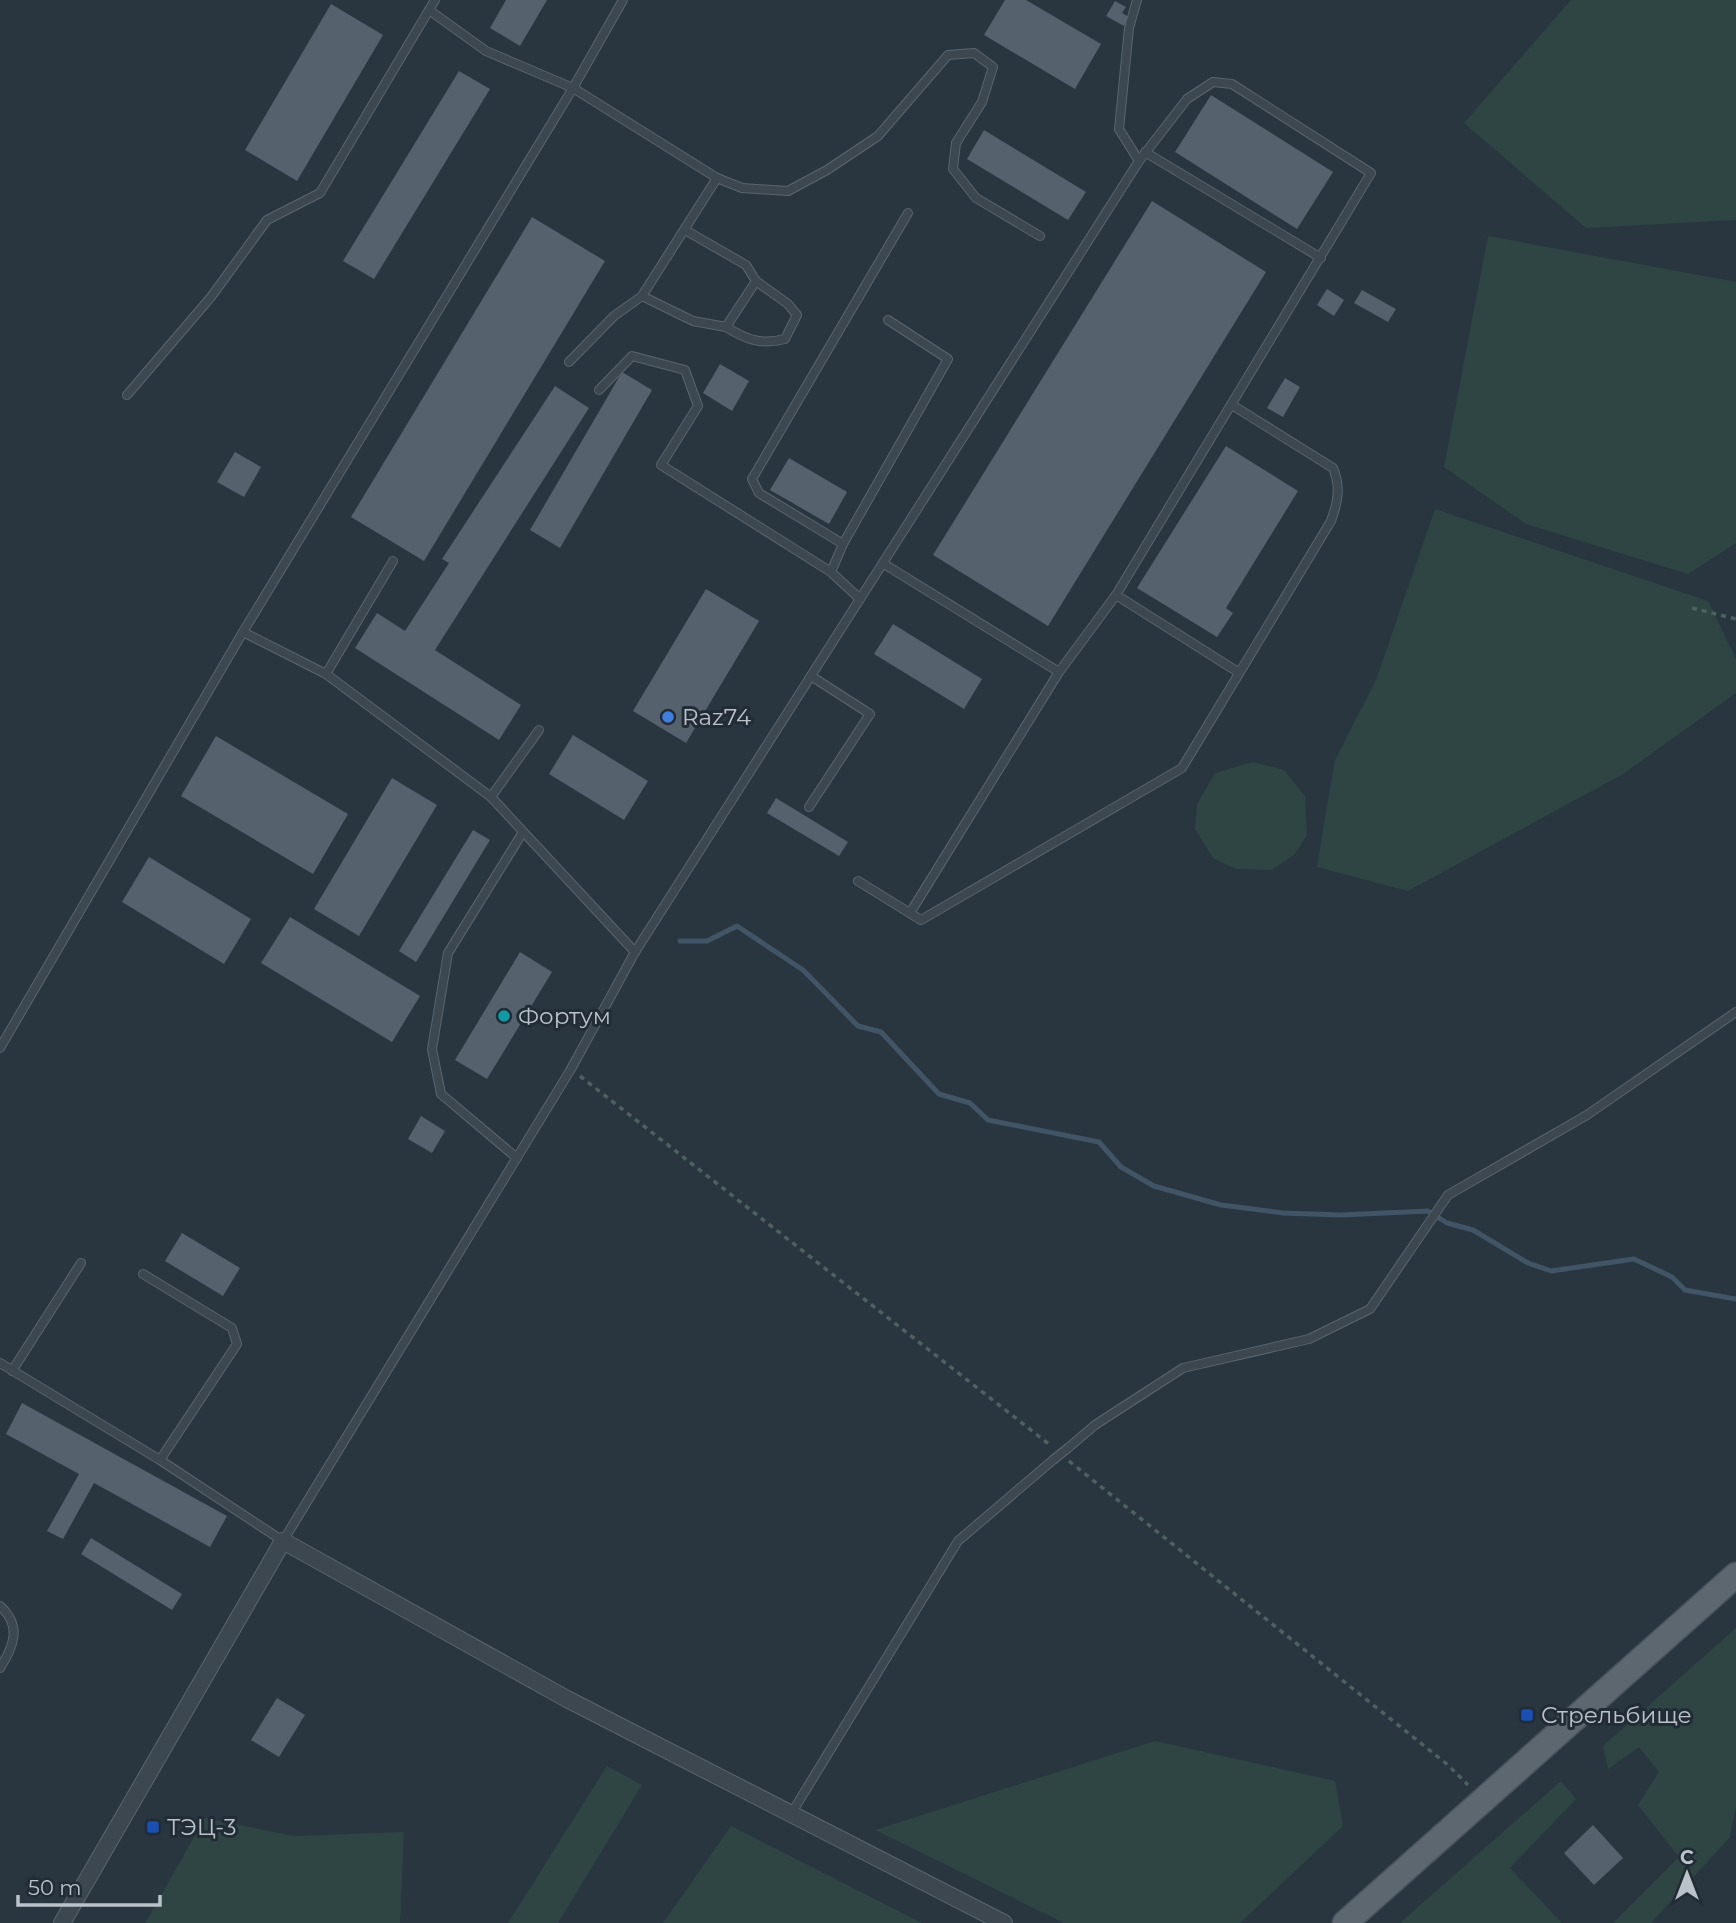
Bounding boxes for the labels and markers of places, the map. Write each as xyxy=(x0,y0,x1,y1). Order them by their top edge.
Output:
place label: Raz74 xyxy=(682,703,751,731)
marker: Raz74 xyxy=(660,709,676,725)
place label: Фортум xyxy=(518,1002,611,1030)
marker: Фортум xyxy=(496,1008,512,1024)
place label: Стрельбище xyxy=(1541,1701,1692,1729)
marker: Стрельбище xyxy=(1519,1707,1535,1723)
place label: ТЭЦ-3 xyxy=(167,1813,237,1841)
marker: ТЭЦ-3 xyxy=(145,1819,161,1835)

